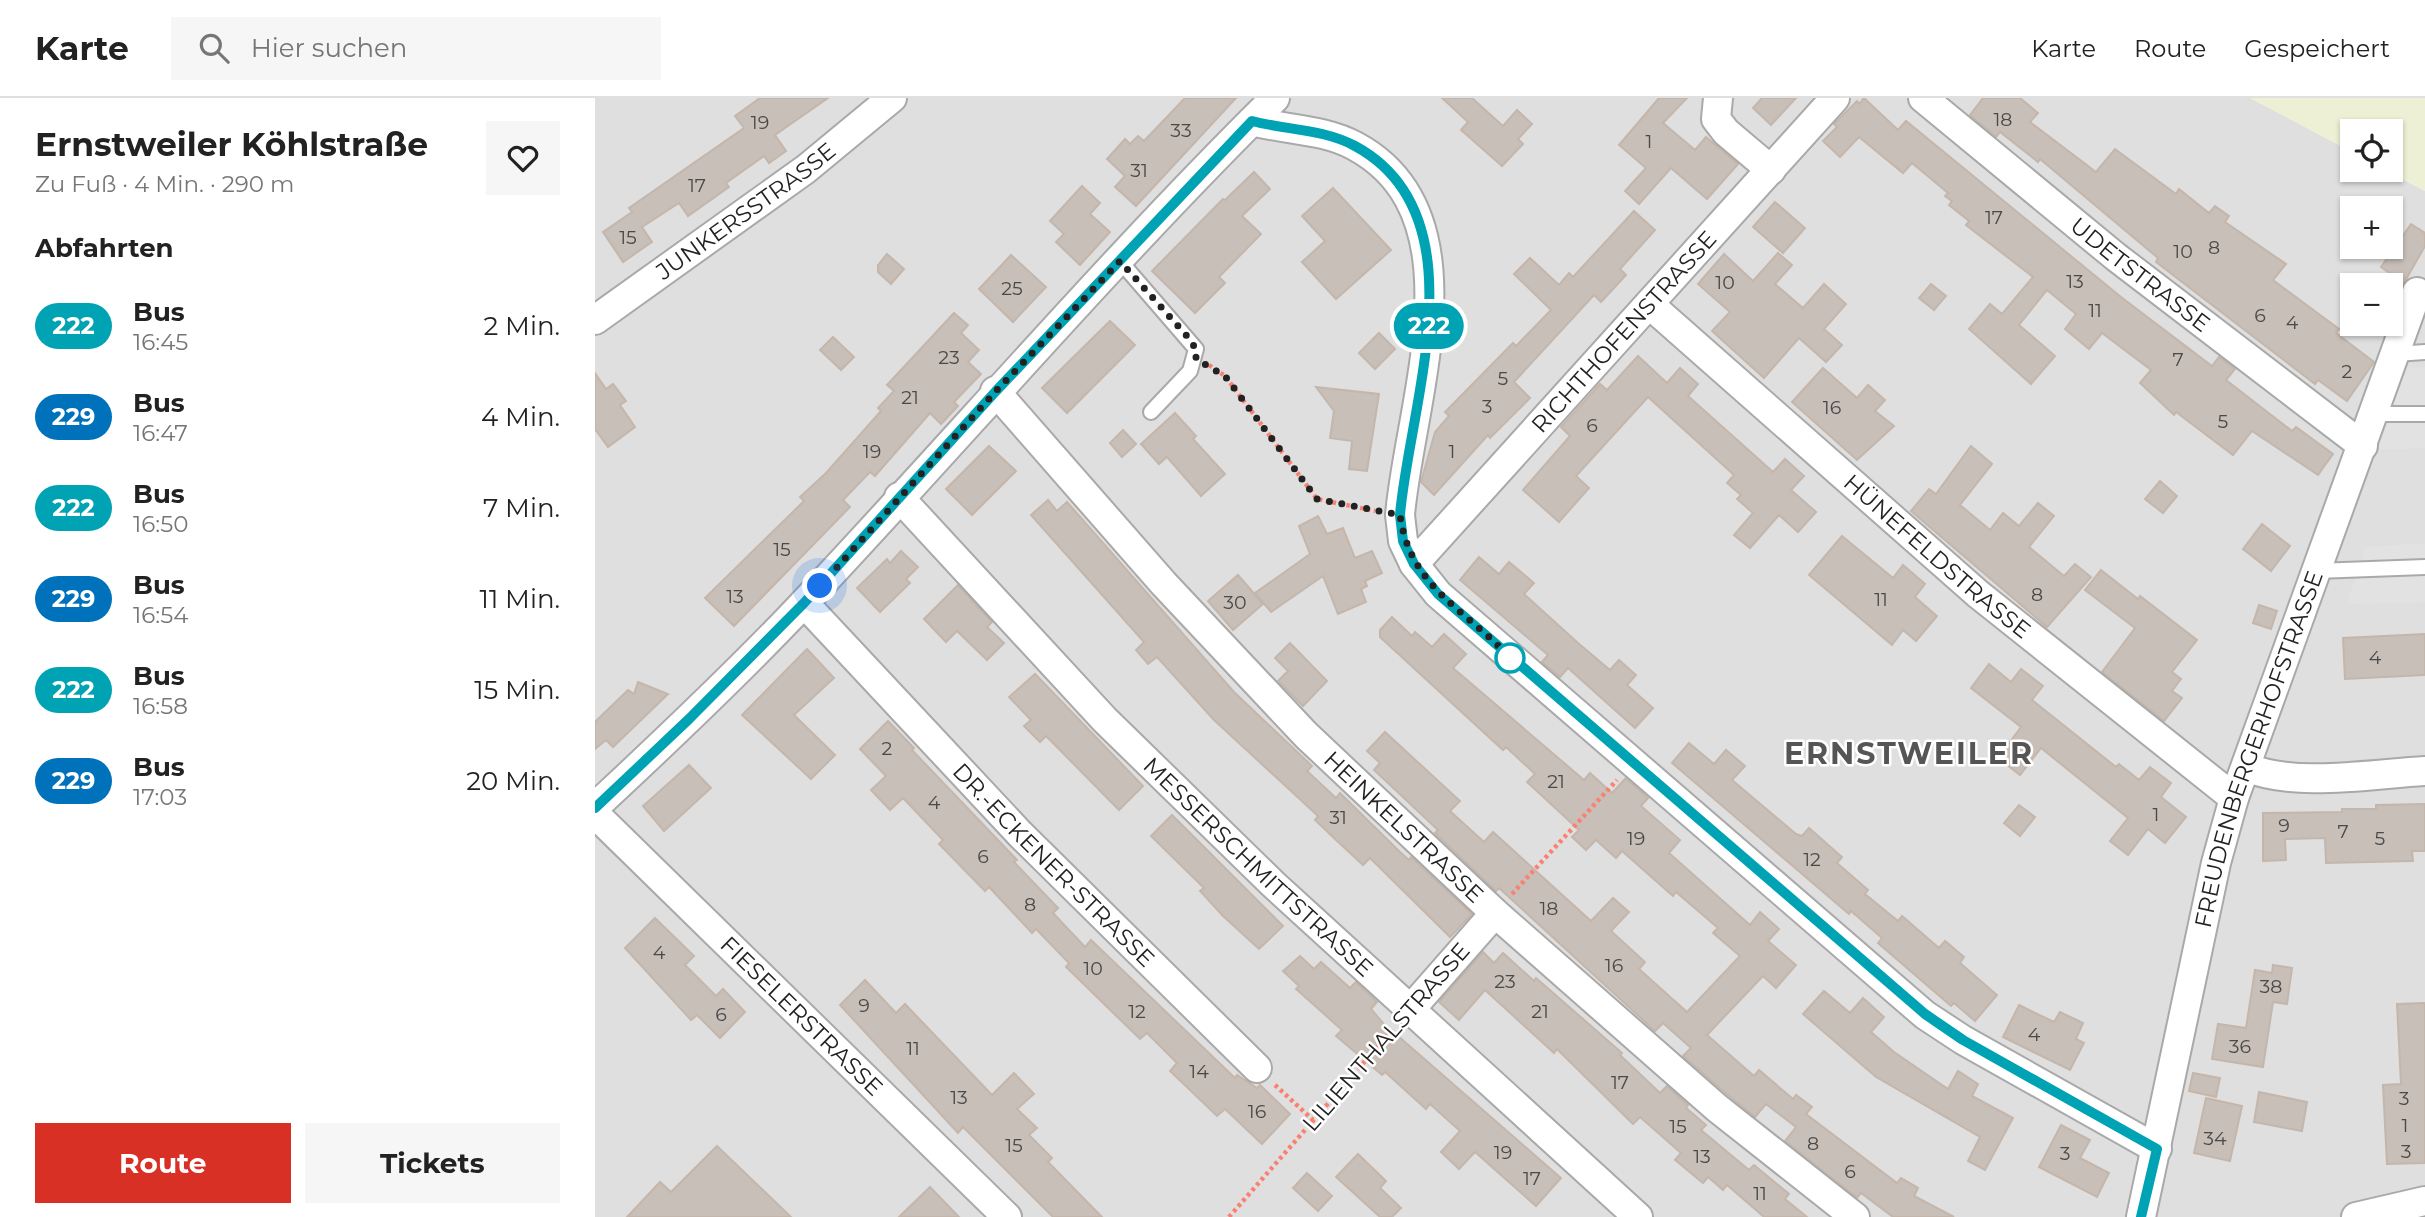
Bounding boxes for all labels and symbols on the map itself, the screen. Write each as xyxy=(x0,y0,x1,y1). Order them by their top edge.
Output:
house number: 18 xyxy=(1994,108,2012,131)
house number: 19 xyxy=(751,111,769,134)
house number: 33 xyxy=(1170,119,1192,142)
house number: 1 xyxy=(1646,130,1652,153)
street label: JUNKERSSTRASSE xyxy=(650,137,841,286)
house number: 31 xyxy=(1130,159,1148,182)
house number: 17 xyxy=(688,174,706,197)
house number: 17 xyxy=(1985,206,2003,229)
street label: UDETSTRASSE xyxy=(2065,211,2216,338)
street label: RICHTHOFENSTRASSE xyxy=(1525,225,1722,439)
house number: 15 xyxy=(619,226,637,249)
house number: 8 xyxy=(2208,236,2220,259)
house number: 10 xyxy=(2173,240,2193,263)
house number: 13 xyxy=(2066,270,2084,293)
house number: 10 xyxy=(1715,271,1735,294)
house number: 25 xyxy=(1001,277,1023,300)
house number: 11 xyxy=(2088,299,2102,322)
line badge: 222 xyxy=(1389,303,1469,349)
house number: 6 xyxy=(2254,304,2266,327)
house number: 4 xyxy=(2286,311,2299,334)
house number: 23 xyxy=(938,346,960,369)
house number: 7 xyxy=(2172,348,2184,371)
house number: 2 xyxy=(2342,360,2353,383)
house number: 5 xyxy=(1498,367,1509,390)
house number: 21 xyxy=(901,386,919,409)
house number: 3 xyxy=(1482,395,1492,418)
house number: 16 xyxy=(1823,396,1841,419)
house number: 5 xyxy=(2218,410,2229,433)
house number: 6 xyxy=(1586,414,1598,437)
house number: 19 xyxy=(863,440,881,463)
house number: 1 xyxy=(1449,440,1455,463)
street label: HÜNEFELDSTRASSE xyxy=(1838,468,2036,644)
house number: 15 xyxy=(773,538,791,561)
street label: FREUDENBERGERHOFSTRASSE xyxy=(2189,567,2329,930)
your location xyxy=(802,568,837,603)
house number: 8 xyxy=(2031,583,2043,606)
house number: 13 xyxy=(726,585,744,608)
house number: 11 xyxy=(1874,588,1888,611)
house number: 30 xyxy=(1223,591,1247,614)
unlabelled marker xyxy=(1495,643,1525,673)
house number: 4 xyxy=(2369,646,2382,669)
district label: ERNSTWEILER xyxy=(1784,735,2034,772)
house number: 2 xyxy=(882,737,893,760)
street label: HEINKELSTRASSE xyxy=(1318,745,1489,909)
street label: MESSERSCHMITTSTRASSE xyxy=(1138,751,1379,982)
street label: DR.-ECKENER-STRASSE xyxy=(947,757,1160,973)
house number: 21 xyxy=(1547,770,1565,793)
house number: 4 xyxy=(928,791,941,814)
house number: 1 xyxy=(2153,803,2159,826)
house number: 31 xyxy=(1329,806,1347,829)
house number: 9 xyxy=(2278,814,2290,837)
house number: 7 xyxy=(2337,820,2349,843)
house number: 19 xyxy=(1627,827,1645,850)
house number: 5 xyxy=(2375,827,2386,850)
house number: 6 xyxy=(977,845,989,868)
house number: 12 xyxy=(1803,848,1821,871)
house number: 8 xyxy=(1024,893,1036,916)
house number: 18 xyxy=(1540,897,1558,920)
street label: FIESELERSTRASSE xyxy=(715,931,889,1102)
street label: LILIENTHALSTRASSE xyxy=(1296,937,1476,1137)
house number: 4 xyxy=(653,941,666,964)
house number: 16 xyxy=(1605,954,1623,977)
house number: 10 xyxy=(1083,957,1103,980)
house number: 23 xyxy=(1494,970,1516,993)
house number: 38 xyxy=(2260,975,2282,998)
house number: 9 xyxy=(858,994,870,1017)
house number: 12 xyxy=(1128,1000,1146,1023)
house number: 21 xyxy=(1531,1000,1549,1023)
house number: 6 xyxy=(715,1003,727,1026)
house number: 4 xyxy=(2028,1023,2041,1046)
house number: 36 xyxy=(2229,1035,2251,1058)
house number: 11 xyxy=(906,1037,920,1060)
house number: 14 xyxy=(1189,1060,1209,1083)
house number: 17 xyxy=(1611,1071,1629,1094)
house number: 13 xyxy=(950,1086,968,1109)
house number: 3 xyxy=(2399,1087,2409,1110)
house number: 16 xyxy=(1248,1100,1266,1123)
house number: 1 xyxy=(2402,1114,2408,1137)
house number: 15 xyxy=(1669,1115,1687,1138)
house number: 34 xyxy=(2203,1127,2227,1150)
house number: 8 xyxy=(1807,1132,1819,1155)
house number: 15 xyxy=(1005,1134,1023,1157)
house number: 3 xyxy=(2401,1140,2411,1163)
house number: 19 xyxy=(1494,1141,1512,1164)
house number: 3 xyxy=(2060,1142,2070,1165)
house number: 13 xyxy=(1693,1145,1711,1168)
house number: 6 xyxy=(1844,1160,1856,1183)
house number: 17 xyxy=(1523,1167,1541,1190)
house number: 11 xyxy=(1753,1182,1767,1205)

